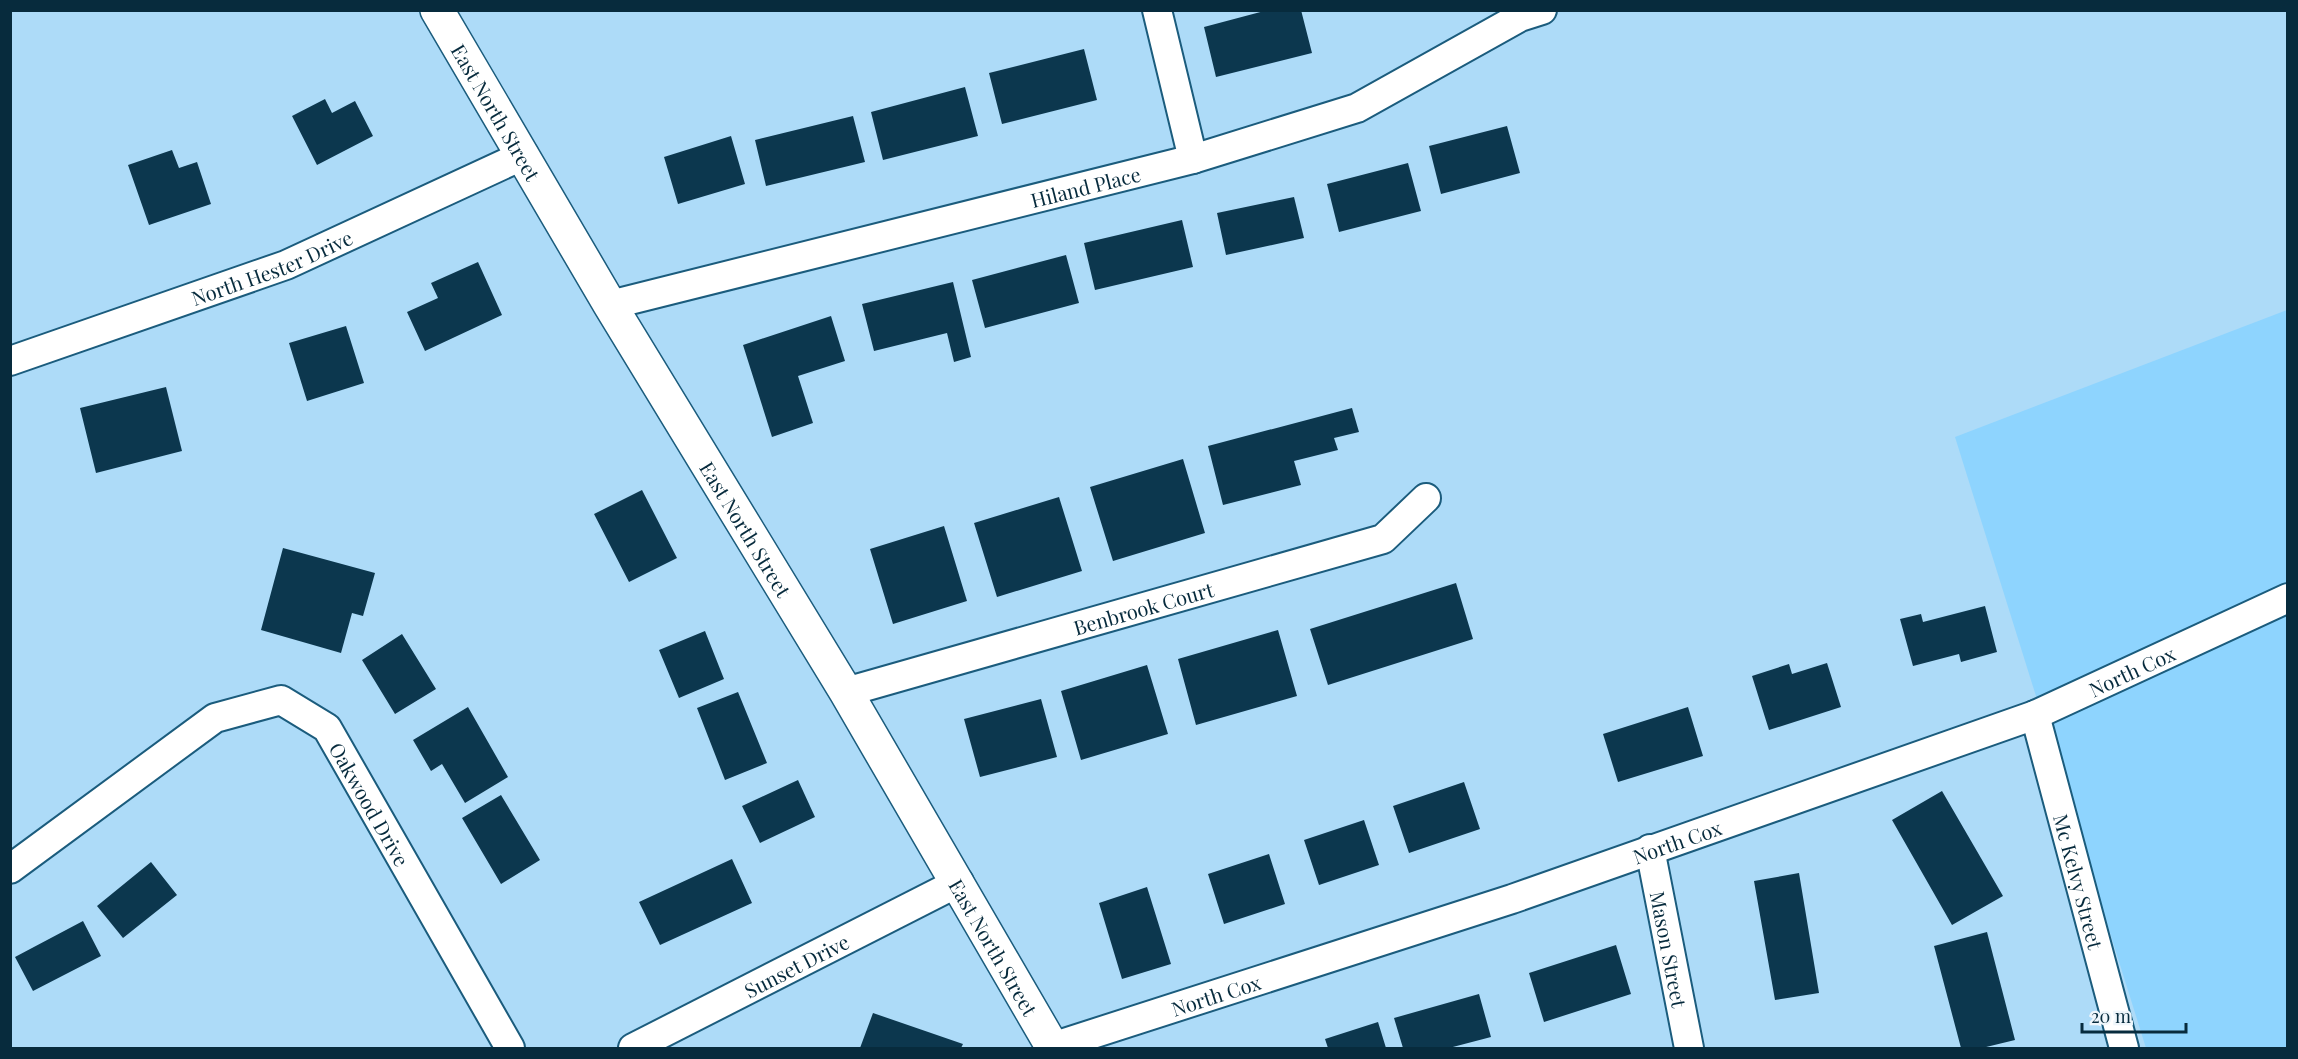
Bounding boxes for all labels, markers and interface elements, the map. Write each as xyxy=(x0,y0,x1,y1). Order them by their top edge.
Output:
street label: East North Street xyxy=(446,39,548,186)
street label: Hiland Place xyxy=(1028,159,1143,213)
street label: North Hester Drive xyxy=(187,223,356,311)
street label: East North Street xyxy=(695,456,799,602)
street label: Benbrook Court xyxy=(1070,574,1217,640)
street label: North Cox xyxy=(2084,638,2180,702)
street label: Oakwood Drive xyxy=(324,737,416,870)
street label: Mc Kelvy Street xyxy=(2048,811,2111,953)
street label: North Cox xyxy=(1629,813,1725,869)
street label: East North Street xyxy=(944,873,1045,1021)
street label: Mason Street xyxy=(1645,889,1694,1010)
street label: Sunset Drive xyxy=(739,927,853,1003)
street label: North Cox xyxy=(1168,967,1264,1021)
scale bar xyxy=(2082,996,2186,1034)
text: 20 m xyxy=(2091,1004,2131,1028)

